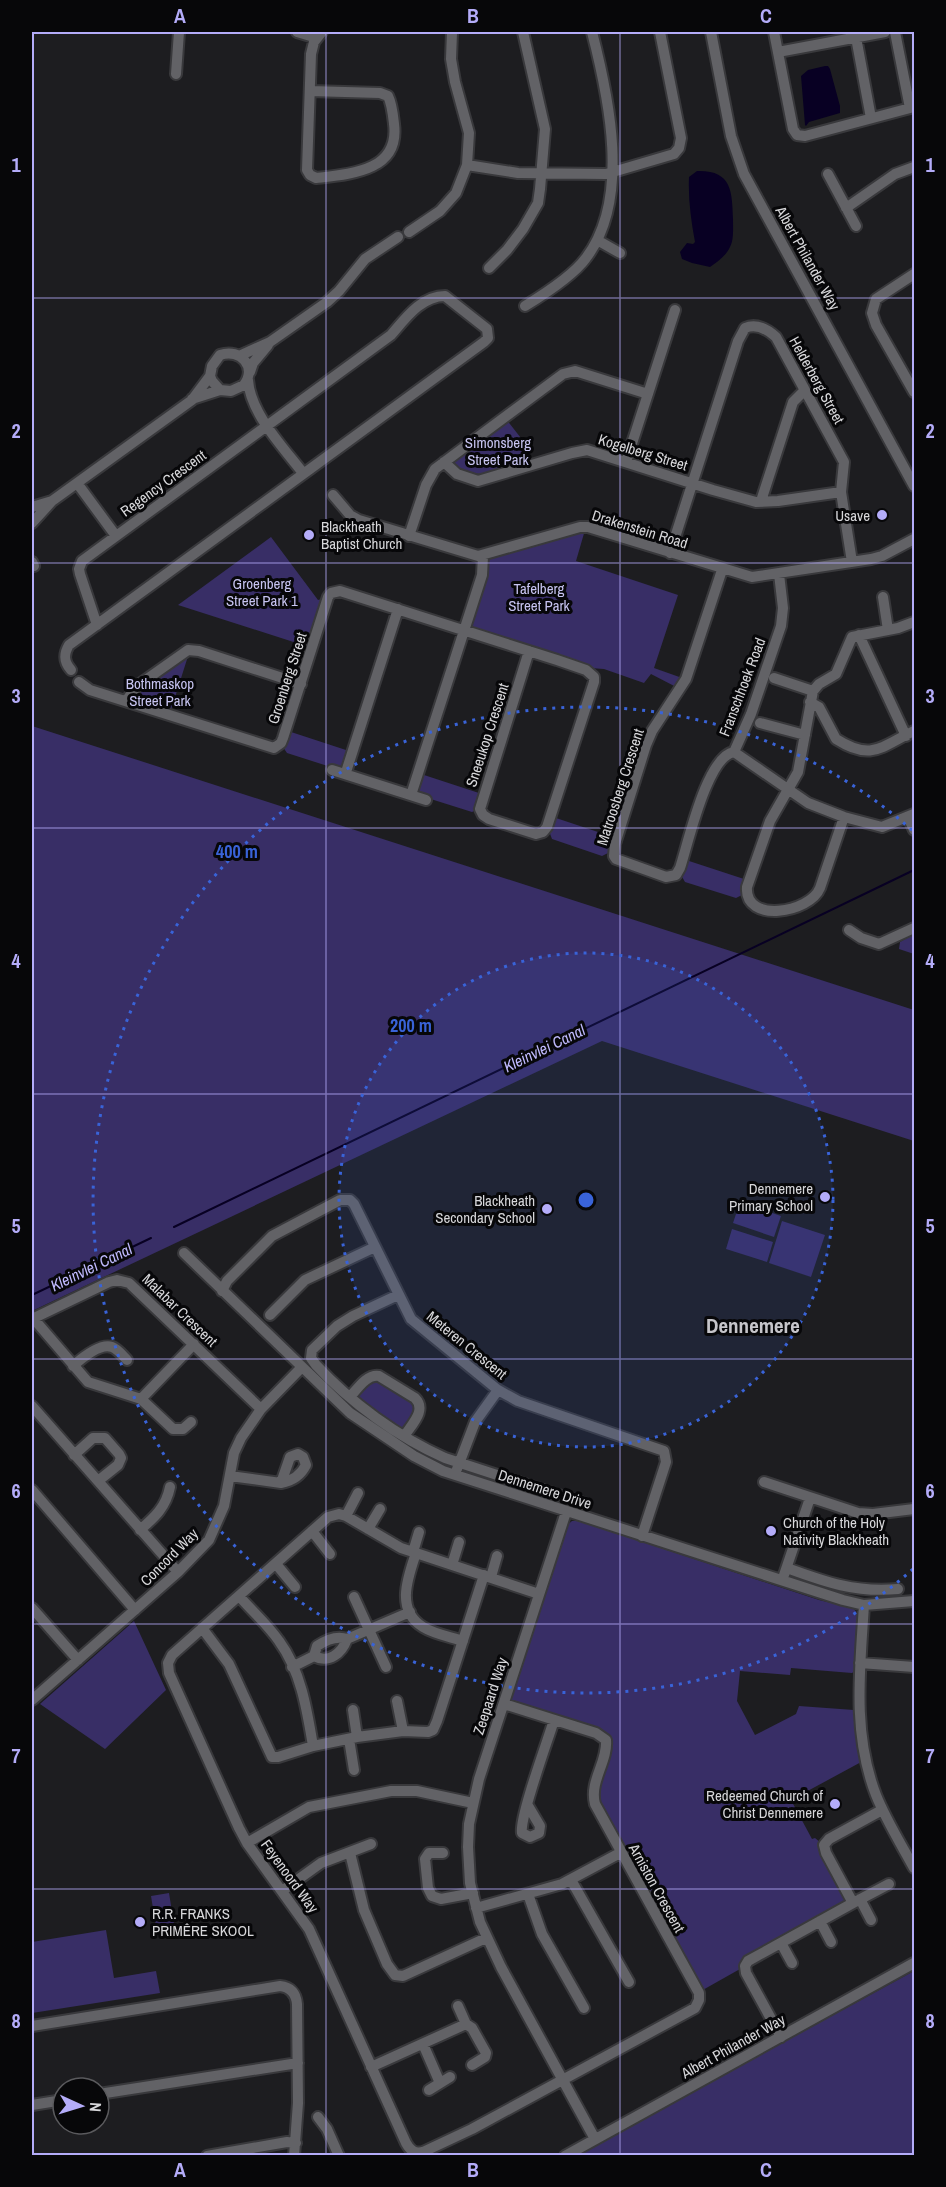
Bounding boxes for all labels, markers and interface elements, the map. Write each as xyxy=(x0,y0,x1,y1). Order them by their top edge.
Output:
text: A xyxy=(174,2,186,29)
text: B xyxy=(467,2,479,29)
text: C xyxy=(760,2,772,29)
text: 1 xyxy=(11,151,21,178)
text: 1 xyxy=(925,151,935,178)
street label: Albert Philander Way xyxy=(770,201,846,314)
street label: Helderberg Street xyxy=(784,332,850,428)
text: 2 xyxy=(11,417,21,444)
text: 2 xyxy=(925,417,935,444)
street label: Kogelberg Street xyxy=(596,428,691,476)
park label: Simonsberg Street Park xyxy=(465,432,531,470)
street label: Regency Crescent xyxy=(116,444,211,521)
street label: Drakenstein Road xyxy=(590,504,690,554)
place label: Usave xyxy=(835,505,870,526)
marker: Usave xyxy=(875,508,889,522)
place label: Blackheath Baptist Church xyxy=(321,516,402,554)
marker: Blackheath Baptist Church xyxy=(302,528,316,542)
park label: Groenberg Street Park 1 xyxy=(226,573,298,611)
park label: Tafelberg Street Park xyxy=(508,578,571,616)
street label: Groenberg Street xyxy=(262,629,312,726)
street label: Franschhoek Road xyxy=(714,635,770,739)
park label: Bothmaskop Street Park xyxy=(126,673,194,711)
street label: Sneeukop Crescent xyxy=(460,680,514,790)
text: 3 xyxy=(11,682,21,709)
text: 3 xyxy=(925,682,935,709)
street label: Matroosberg Crescent xyxy=(591,725,649,848)
text: 400 m xyxy=(216,839,258,864)
text: 4 xyxy=(11,947,21,974)
text: 4 xyxy=(925,947,935,974)
text: 200 m xyxy=(390,1013,432,1038)
water label: Kleinvlei Canal xyxy=(500,1018,589,1077)
place label: Dennemere Primary School xyxy=(729,1178,813,1216)
place label: Blackheath Secondary School xyxy=(435,1190,535,1228)
centre of rings xyxy=(576,1190,596,1210)
marker: Dennemere Primary School xyxy=(818,1190,832,1204)
marker: Blackheath Secondary School xyxy=(540,1202,554,1216)
text: 5 xyxy=(11,1212,21,1239)
text: 5 xyxy=(925,1212,935,1239)
water label: Kleinvlei Canal xyxy=(47,1237,136,1296)
street label: Malabar Crescent xyxy=(138,1269,223,1352)
street label: Meteren Crescent xyxy=(422,1306,512,1384)
district label: Dennemere xyxy=(706,1311,800,1340)
street label: Dennemere Drive xyxy=(496,1464,595,1514)
text: 6 xyxy=(11,1477,21,1504)
text: 6 xyxy=(925,1477,935,1504)
place label: Church of the Holy Nativity Blackheath xyxy=(783,1512,889,1550)
street label: Concord Way xyxy=(135,1523,203,1591)
marker: Church of the Holy Nativity Blackheath xyxy=(764,1524,778,1538)
street label: Zeepaard Way xyxy=(468,1654,513,1737)
text: 7 xyxy=(11,1742,21,1769)
text: 7 xyxy=(925,1742,935,1769)
place label: Redeemed Church of Christ Dennemere xyxy=(706,1785,824,1823)
marker: Redeemed Church of Christ Dennemere xyxy=(828,1797,842,1811)
street label: Feyenoord Way xyxy=(256,1835,324,1918)
street label: Arniston Crescent xyxy=(623,1839,690,1937)
place label: R.R. FRANKS PRIMÊRE SKOOL xyxy=(152,1903,254,1941)
marker: R.R. FRANKS PRIMÊRE SKOOL xyxy=(133,1915,147,1929)
text: 8 xyxy=(11,2007,21,2034)
text: 8 xyxy=(925,2007,935,2034)
street label: Albert Philander Way xyxy=(676,2008,789,2084)
north arrow xyxy=(51,2076,111,2136)
text: N xyxy=(85,2102,107,2113)
text: A xyxy=(174,2156,186,2183)
text: B xyxy=(467,2156,479,2183)
text: C xyxy=(760,2156,772,2183)

